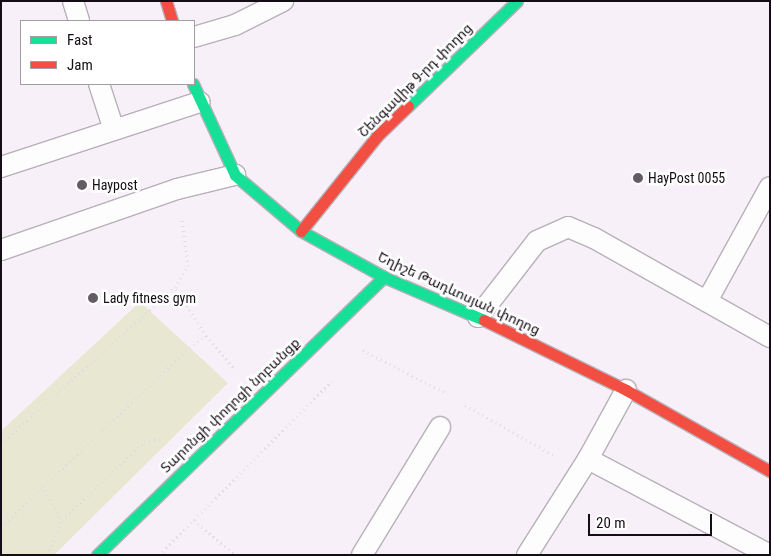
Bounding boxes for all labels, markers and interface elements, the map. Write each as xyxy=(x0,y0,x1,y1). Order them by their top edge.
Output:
street label: Շենգավիթ 9-րդ փողոց xyxy=(354,19,476,141)
legend xyxy=(20,20,195,85)
text: Fast xyxy=(67,31,92,49)
text: Jam xyxy=(67,56,93,74)
place label: HayPost 0055 xyxy=(648,170,725,186)
marker: HayPost 0055 xyxy=(632,172,644,184)
place label: Haypost xyxy=(92,177,138,193)
marker: Haypost xyxy=(76,179,88,191)
street label: Եղիշե Թադևոսյան փողոց xyxy=(375,248,543,338)
place label: Lady fitness gym xyxy=(103,290,196,306)
marker: Lady fitness gym xyxy=(87,292,99,304)
street label: Տարոնցի փողոցի նրբանցք xyxy=(157,334,303,476)
scale bar xyxy=(591,504,715,536)
text: 20 m xyxy=(596,514,626,532)

